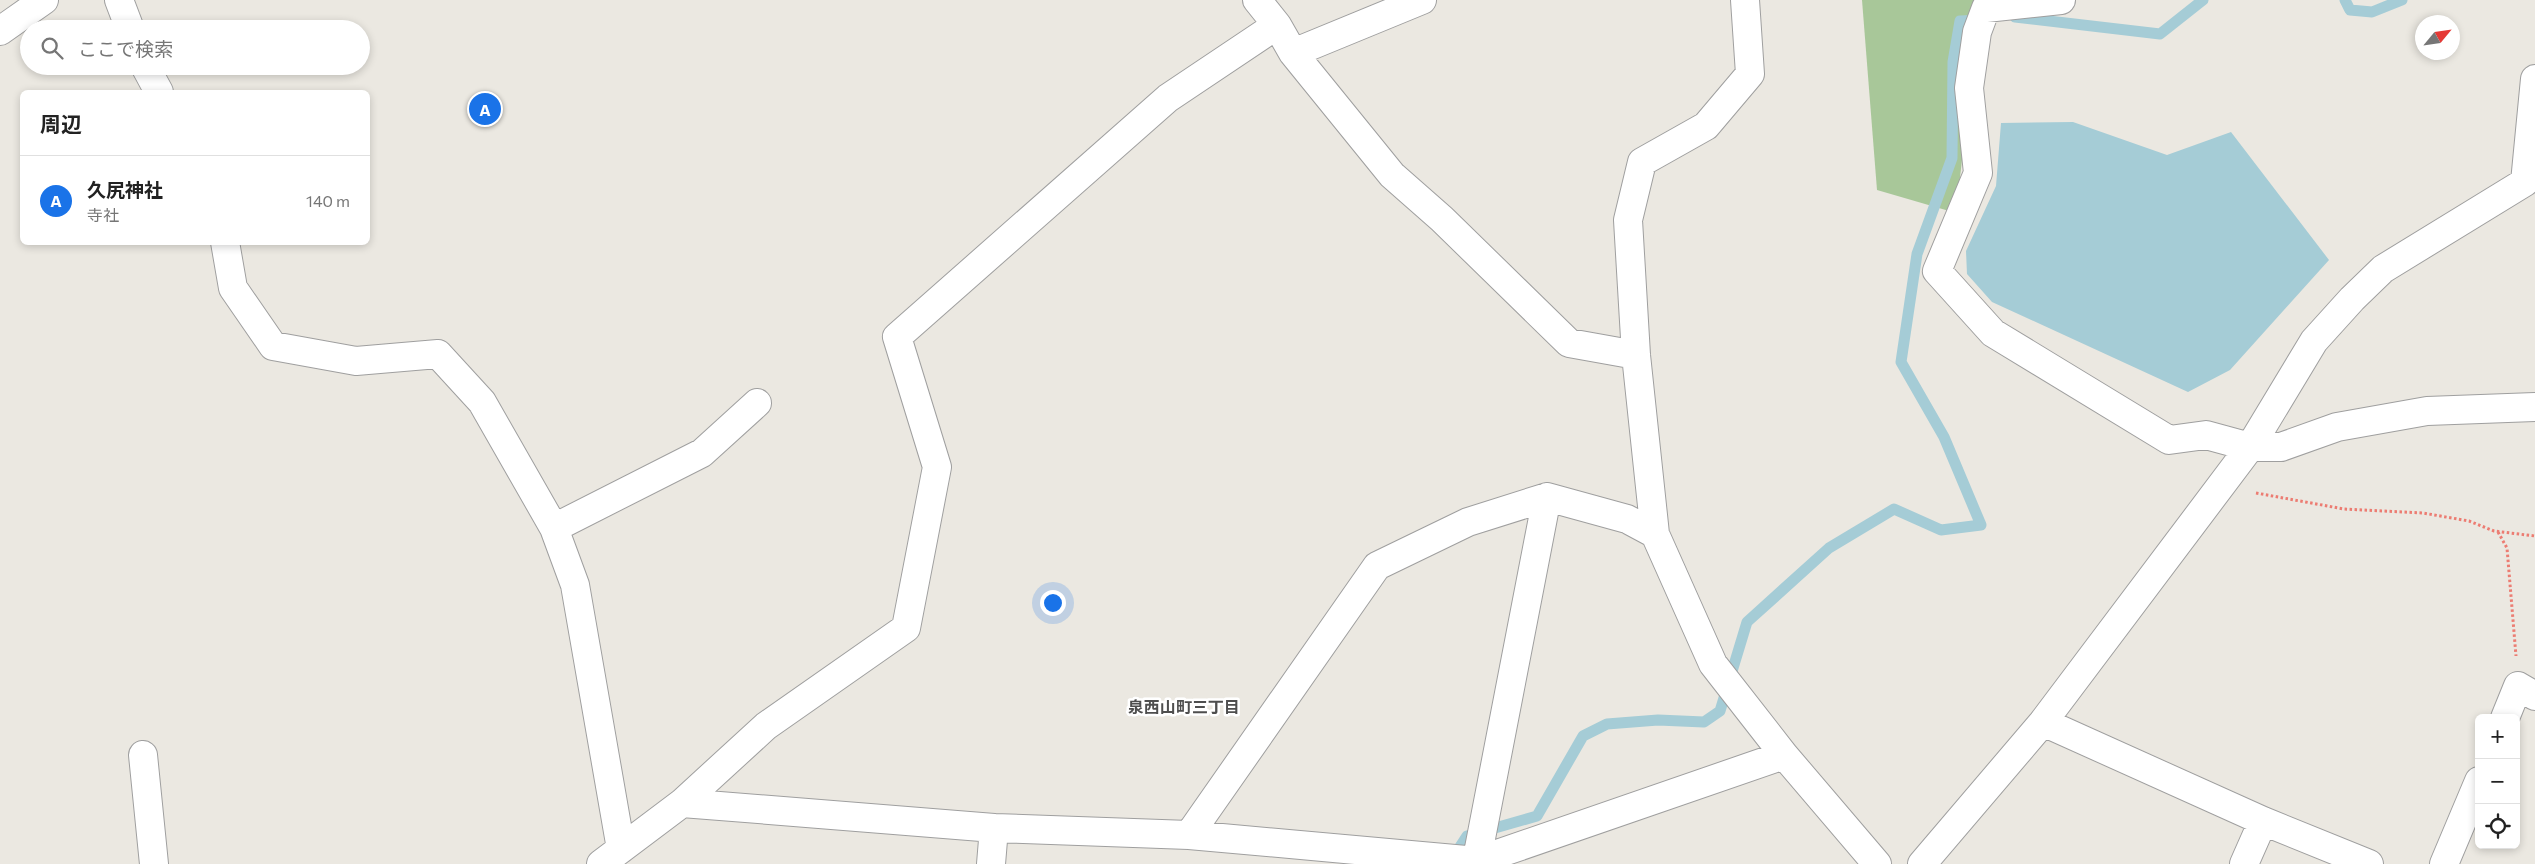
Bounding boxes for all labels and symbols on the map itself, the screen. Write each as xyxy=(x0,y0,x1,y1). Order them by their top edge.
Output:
north arrow xyxy=(2415,15,2460,60)
pin: A xyxy=(469,90,501,128)
your location xyxy=(1040,590,1066,616)
district label: 泉西山町三丁目 xyxy=(1128,697,1240,716)

